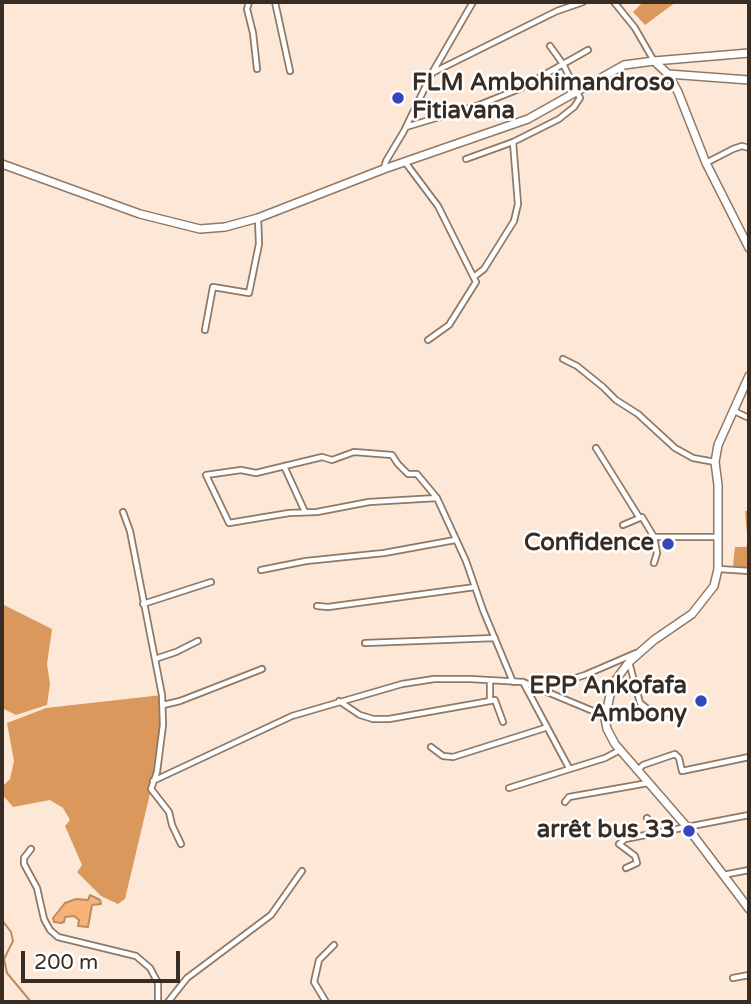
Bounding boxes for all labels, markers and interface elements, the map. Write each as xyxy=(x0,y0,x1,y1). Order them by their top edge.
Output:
place label: FLM Ambohimandroso Fitiavana xyxy=(412,70,675,126)
marker: FLM Ambohimandroso Fitiavana xyxy=(390,90,406,106)
place label: Confidence xyxy=(524,530,654,558)
marker: Confidence xyxy=(660,536,676,552)
place label: EPP Ankofafa Ambony xyxy=(529,673,687,729)
marker: EPP Ankofafa Ambony xyxy=(693,693,709,709)
place label: arrêt bus 33 xyxy=(537,817,675,845)
marker: arrêt bus 33 xyxy=(681,823,697,839)
scale bar xyxy=(24,937,184,981)
text: 200 m xyxy=(34,950,98,975)

